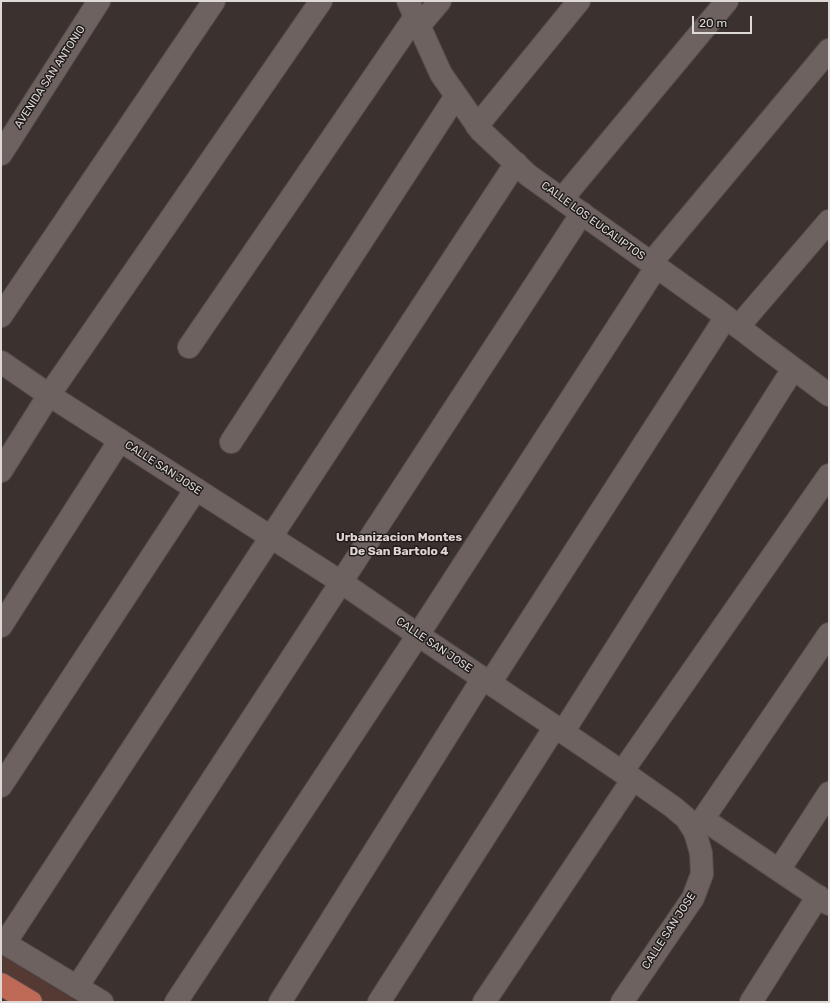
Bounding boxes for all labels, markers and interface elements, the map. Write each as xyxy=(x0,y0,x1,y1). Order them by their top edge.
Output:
scale bar xyxy=(694,8,754,34)
text: 20 m xyxy=(699,16,727,30)
street label: AVENIDA SAN ANTONIO xyxy=(12,23,88,131)
street label: CALLE LOS EUCALIPTOS xyxy=(538,179,648,263)
street label: CALLE SAN JOSE xyxy=(122,438,204,498)
district label: Urbanizacion Montes De San Bartolo 4 xyxy=(336,531,462,559)
street label: CALLE SAN JOSE xyxy=(394,615,474,675)
street label: CALLE SAN JOSE xyxy=(639,890,699,972)

